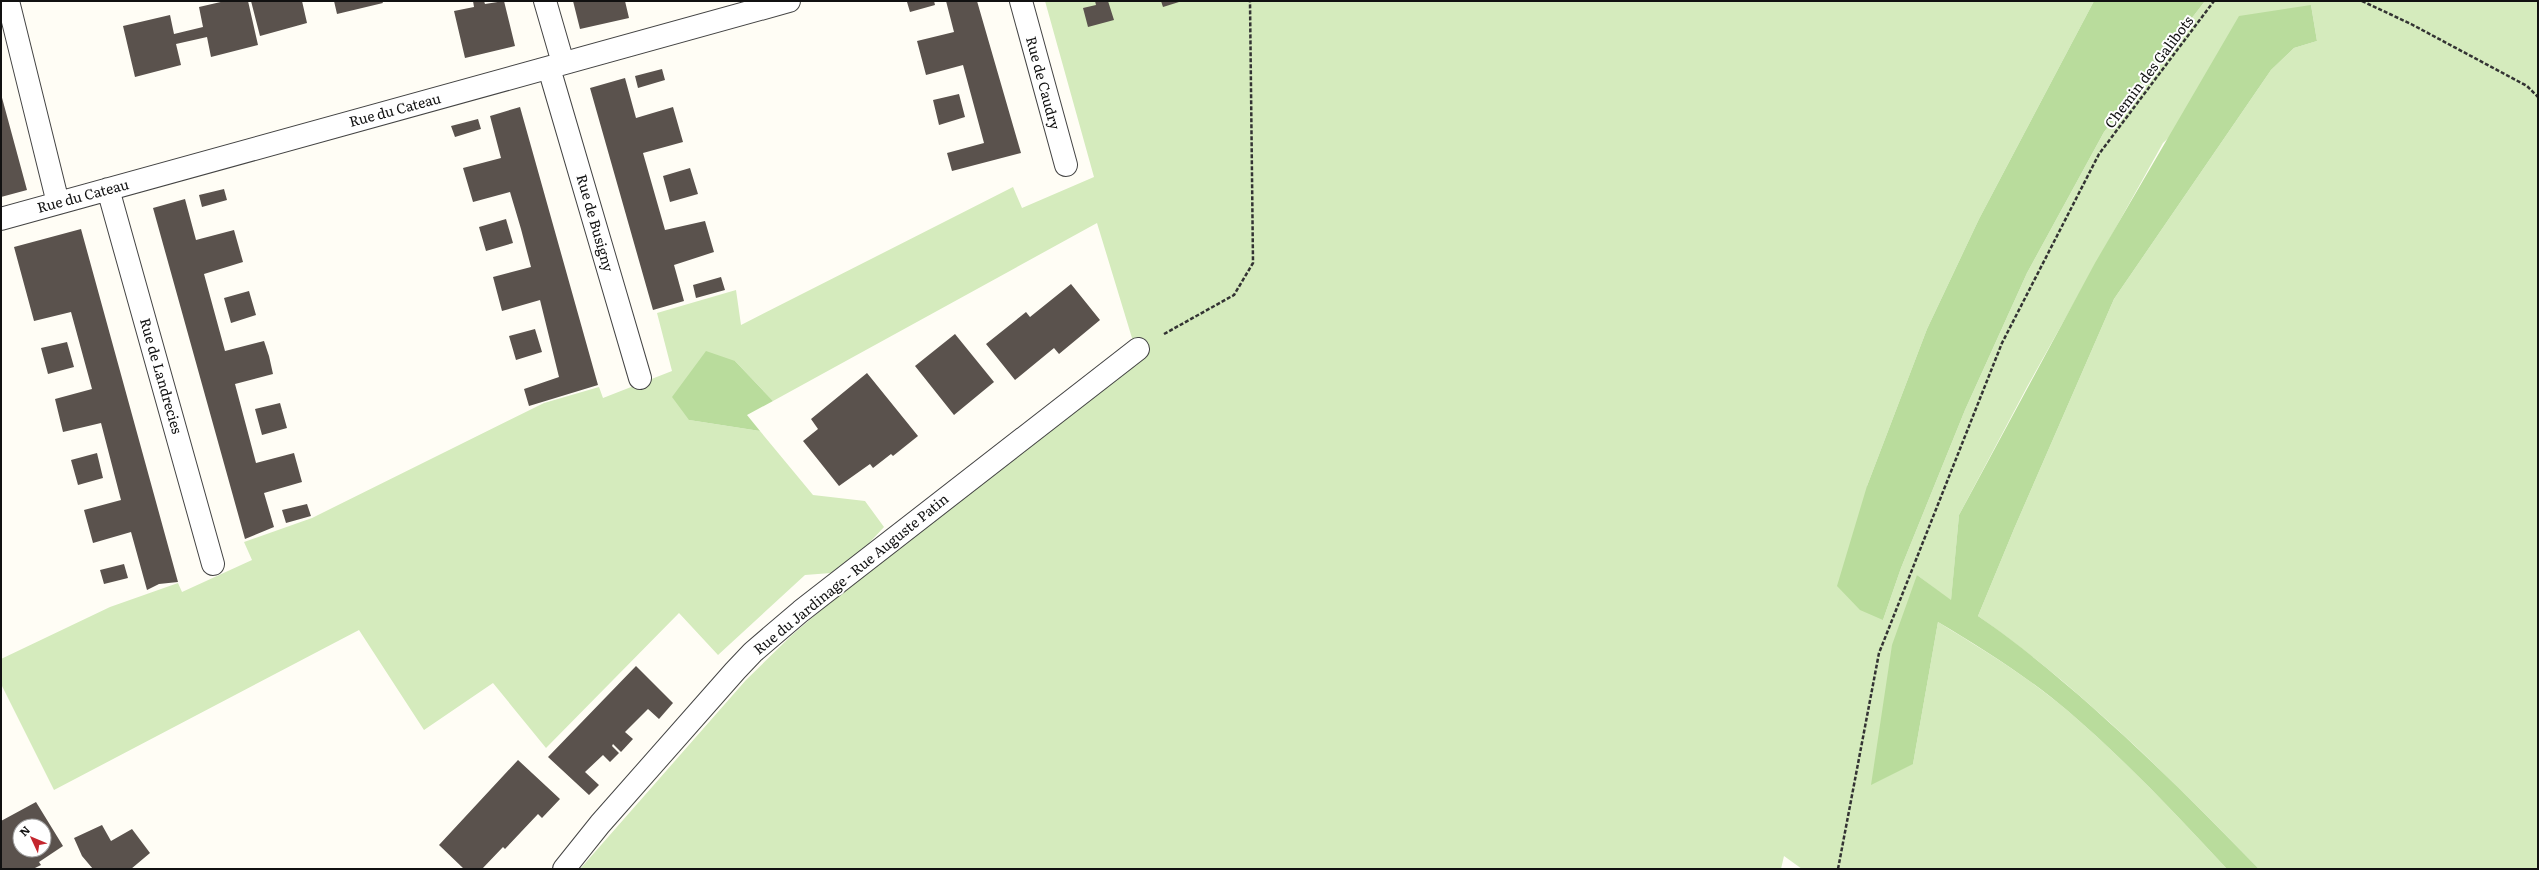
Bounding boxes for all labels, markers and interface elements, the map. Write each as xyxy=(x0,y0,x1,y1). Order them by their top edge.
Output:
street label: Chemin des Galibots xyxy=(2099,11,2197,132)
street label: Rue de Caudry xyxy=(1022,34,1066,133)
street label: Rue du Cateau xyxy=(347,87,443,131)
street label: Rue de Busigny xyxy=(573,172,620,275)
street label: Rue du Cateau xyxy=(35,173,131,217)
street label: Rue de Landrecies xyxy=(136,315,188,436)
street label: Rue du Jardinage - Rue Auguste Patin xyxy=(749,488,952,658)
north arrow xyxy=(12,818,52,858)
text: N xyxy=(15,821,33,839)

